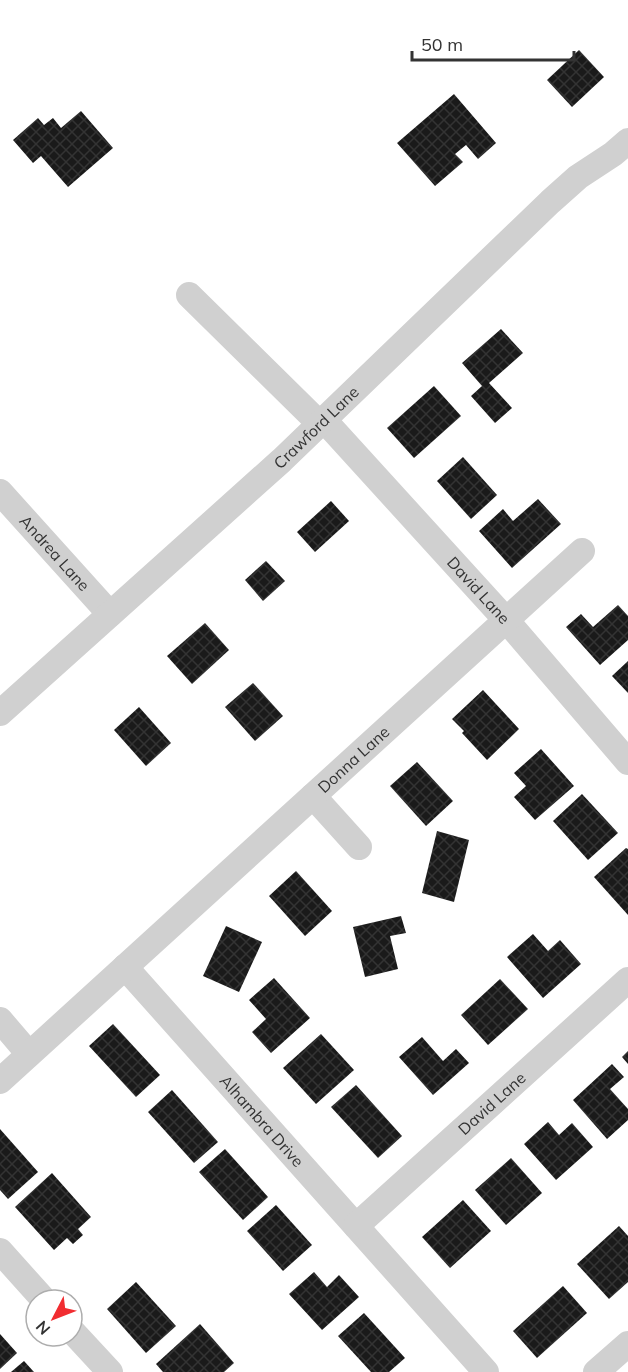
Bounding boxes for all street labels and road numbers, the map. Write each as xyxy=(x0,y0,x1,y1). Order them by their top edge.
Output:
street label: Crawford Lane xyxy=(269,382,363,473)
street label: Andrea Lane xyxy=(16,511,94,595)
street label: David Lane xyxy=(443,552,514,628)
street label: Donna Lane xyxy=(313,721,393,797)
street label: David Lane xyxy=(454,1068,530,1139)
street label: Alhambra Drive xyxy=(216,1071,308,1171)

